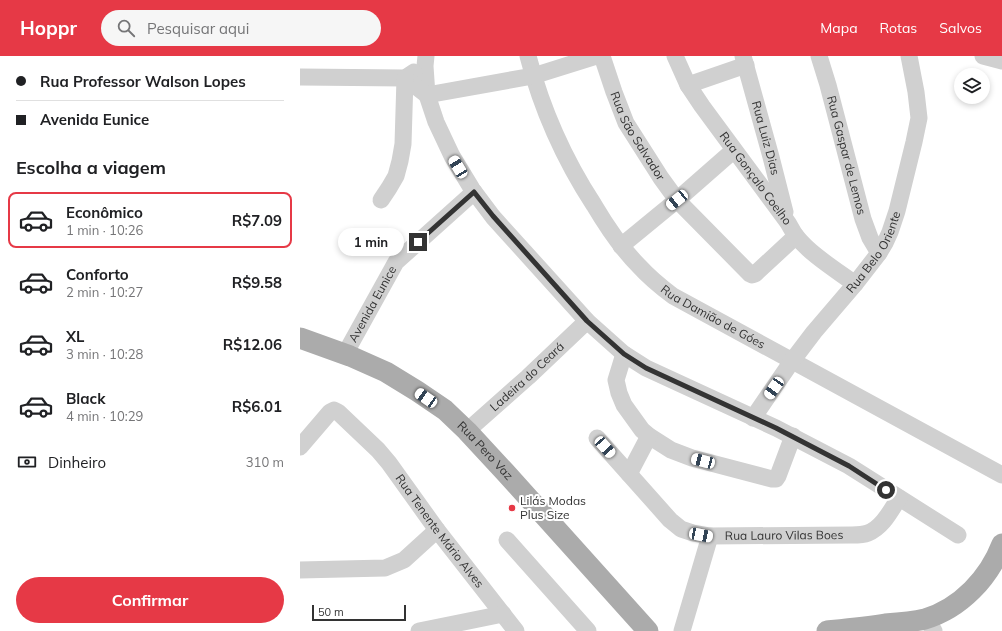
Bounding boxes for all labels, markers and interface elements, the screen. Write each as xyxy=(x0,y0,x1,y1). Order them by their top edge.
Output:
search box xyxy=(101,10,381,46)
text: Hoppr xyxy=(20,16,77,40)
icon: search xyxy=(115,17,137,39)
text: Pesquisar aqui xyxy=(147,19,249,38)
text: Mapa xyxy=(820,19,858,37)
text: Rotas xyxy=(880,19,917,37)
text: Salvos xyxy=(939,19,982,37)
map controls xyxy=(954,68,990,104)
button: layers xyxy=(954,68,990,104)
text: Rua Professor Walson Lopes xyxy=(40,72,246,91)
street label: Rua São Salvador xyxy=(608,89,669,184)
street label: Rua Gaspar de Lemos xyxy=(824,94,870,216)
street label: Rua Luiz Dias xyxy=(749,99,783,176)
text: Avenida Eunice xyxy=(40,110,149,129)
street label: Rua Gonçalo Coelho xyxy=(716,129,795,228)
car xyxy=(447,154,469,180)
text: Escolha a viagem xyxy=(16,156,166,179)
car xyxy=(664,188,690,212)
icon: car xyxy=(18,202,54,238)
text: Econômico xyxy=(66,203,143,222)
street label: Rua Belo Oriente xyxy=(843,209,903,296)
text: R$7.09 xyxy=(232,211,282,230)
text: 1 min · 10:26 xyxy=(66,222,143,238)
callout: 1 min xyxy=(338,228,404,256)
route end xyxy=(409,233,427,251)
text: 1 min xyxy=(354,234,388,250)
street label: Avenida Eunice xyxy=(345,263,399,345)
icon: car xyxy=(18,264,54,300)
text: Conforto xyxy=(66,265,129,284)
text: R$9.58 xyxy=(232,273,282,292)
street label: Rua Damião de Góes xyxy=(658,281,768,352)
text: 2 min · 10:27 xyxy=(66,284,143,300)
icon: car xyxy=(18,326,54,362)
text: XL xyxy=(66,327,84,346)
text: R$12.06 xyxy=(223,335,282,354)
street label: Ladeira do Ceará xyxy=(487,339,567,414)
text: 3 min · 10:28 xyxy=(66,346,143,362)
car xyxy=(762,375,786,401)
car xyxy=(413,386,439,410)
icon: car xyxy=(18,388,54,424)
text: Black xyxy=(66,389,105,408)
text: R$6.01 xyxy=(232,397,282,416)
text: 4 min · 10:29 xyxy=(66,408,143,424)
street label: Rua Pero Vaz xyxy=(454,418,517,483)
car xyxy=(593,434,617,460)
icon: cash xyxy=(16,451,38,473)
car xyxy=(690,452,716,470)
text: Dinheiro xyxy=(48,453,106,472)
text: 310 m xyxy=(246,454,284,470)
street label: Rua Tenente Mário Alves xyxy=(392,471,487,591)
route start xyxy=(877,481,895,499)
place label: Lilás Modas Plus Size xyxy=(520,493,586,522)
marker: Lilás Modas Plus Size xyxy=(507,503,517,513)
car xyxy=(688,527,714,543)
street label: Rua Lauro Vilas Boes xyxy=(725,527,843,543)
button: Confirmar xyxy=(16,577,284,623)
scale bar xyxy=(312,603,406,622)
text: 50 m xyxy=(318,605,344,619)

